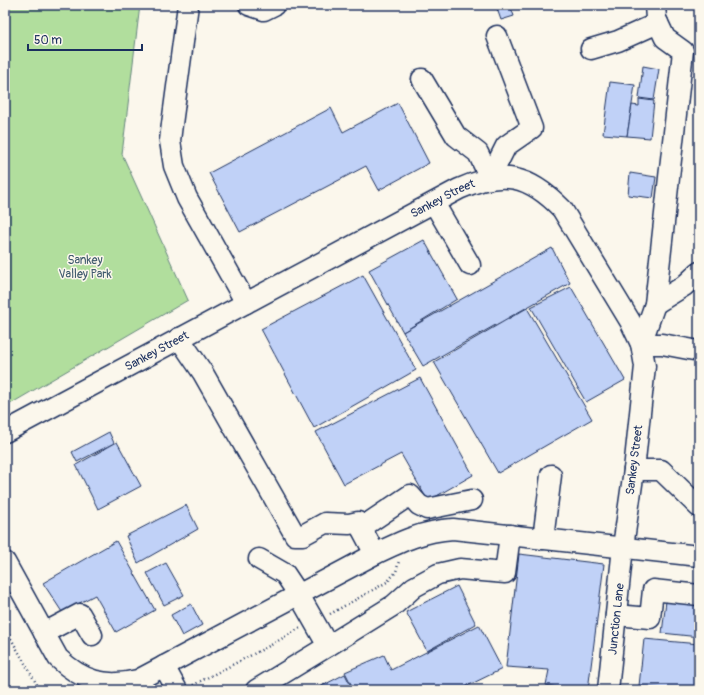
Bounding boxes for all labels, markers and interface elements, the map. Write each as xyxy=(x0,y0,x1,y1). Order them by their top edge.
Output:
scale bar xyxy=(28,26,142,52)
text: 50 m xyxy=(34,33,62,48)
street label: Sankey Street xyxy=(408,176,477,222)
park label: Sankey Valley Park xyxy=(58,253,112,282)
street label: Sankey Street xyxy=(122,328,192,374)
street label: Sankey Street xyxy=(623,424,646,496)
street label: Junction Lane xyxy=(605,582,628,656)

